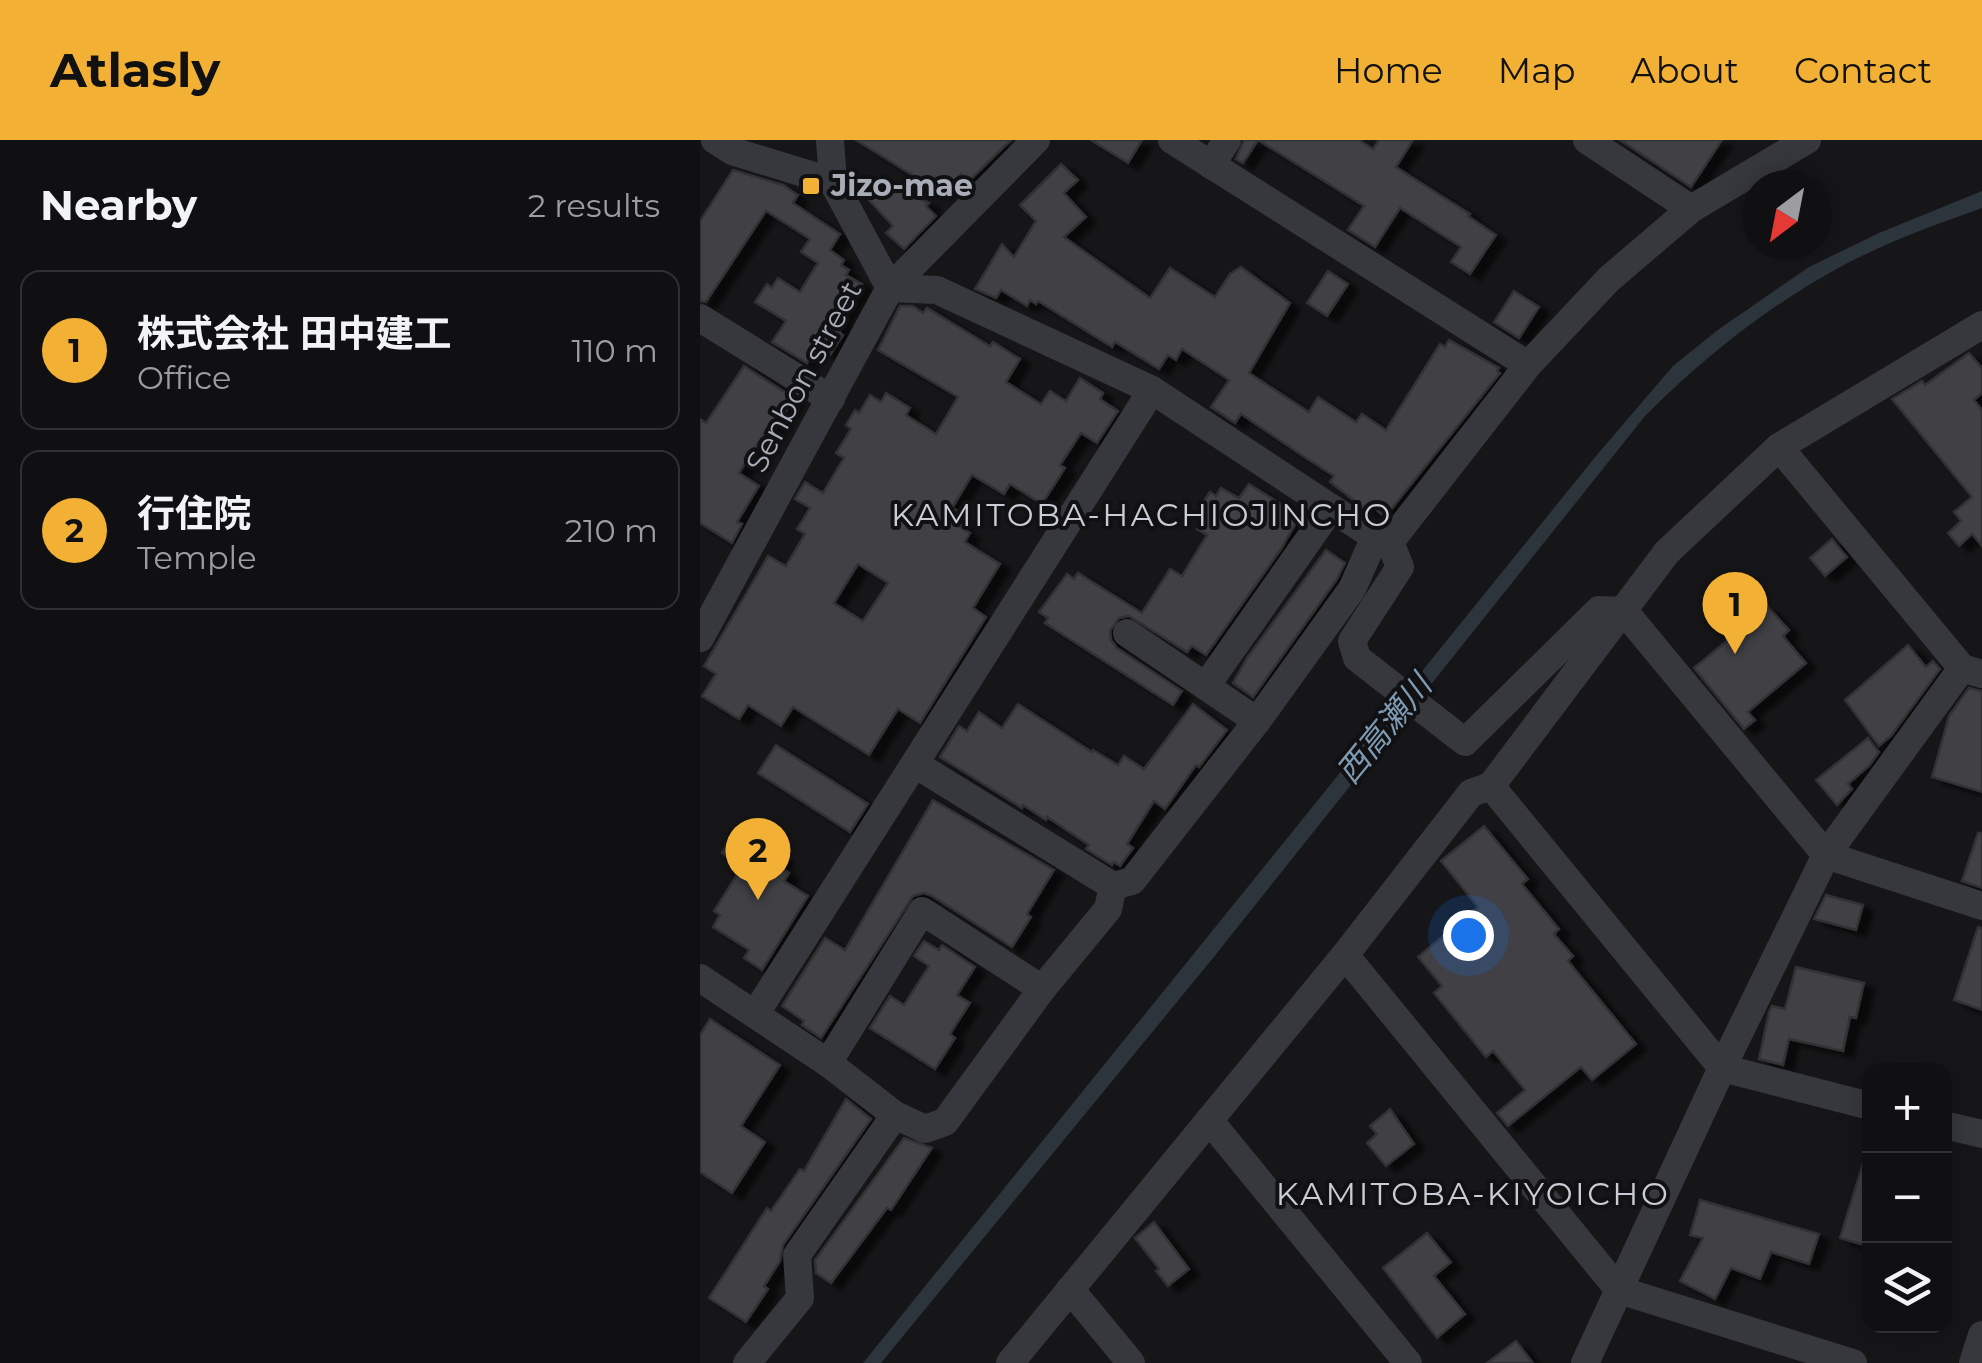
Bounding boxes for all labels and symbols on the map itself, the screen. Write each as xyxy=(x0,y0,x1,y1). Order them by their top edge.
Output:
place label: Jizo-mae xyxy=(830,167,973,204)
north arrow xyxy=(1742,170,1832,260)
marker: Jizo-mae xyxy=(800,175,822,197)
street label: Senbon street xyxy=(738,275,869,479)
district label: KAMITOBA-HACHIOJINCHO xyxy=(891,495,1393,534)
pin: 1 xyxy=(1702,572,1768,654)
water label: 西高瀬川 xyxy=(1328,664,1441,791)
pin: 2 xyxy=(726,818,790,900)
your location xyxy=(1443,910,1494,961)
district label: KAMITOBA-KIYOICHO xyxy=(1276,1174,1670,1213)

